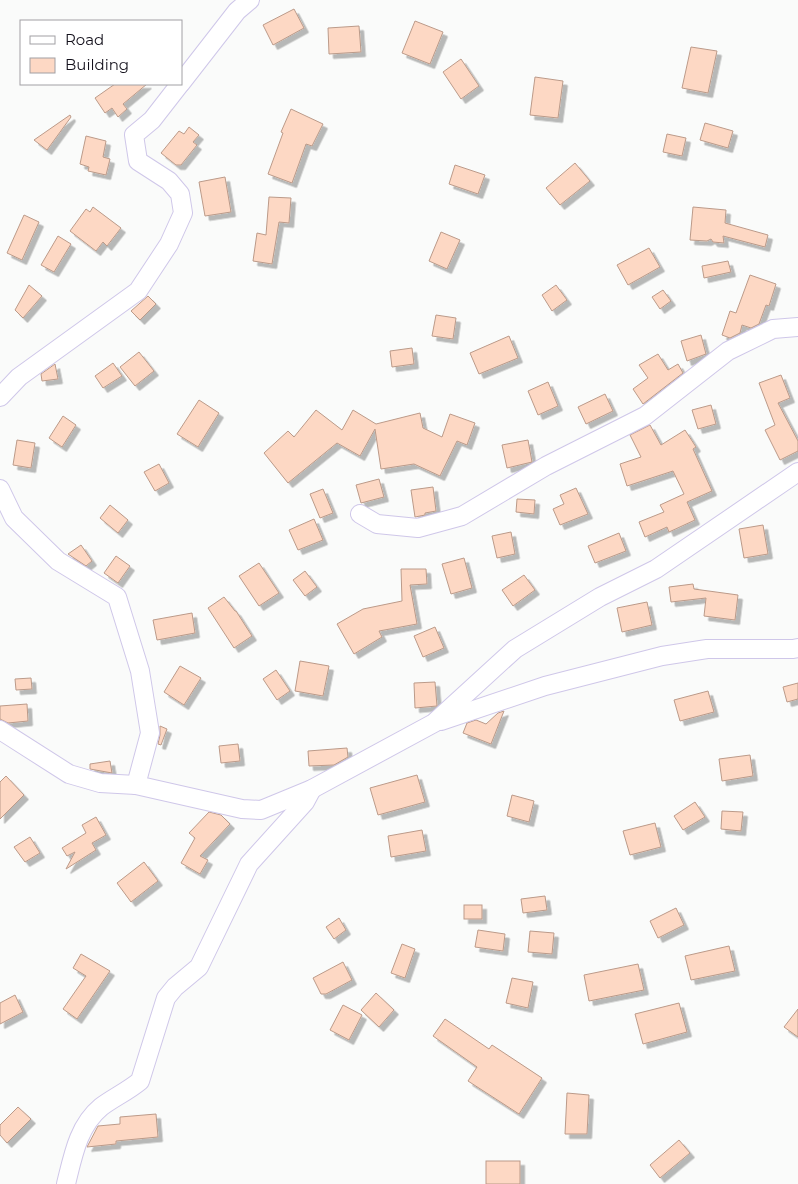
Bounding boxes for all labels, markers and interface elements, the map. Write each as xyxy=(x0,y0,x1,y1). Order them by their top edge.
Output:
legend xyxy=(20,20,182,85)
text: Road xyxy=(65,30,104,49)
text: Building xyxy=(65,55,129,74)

